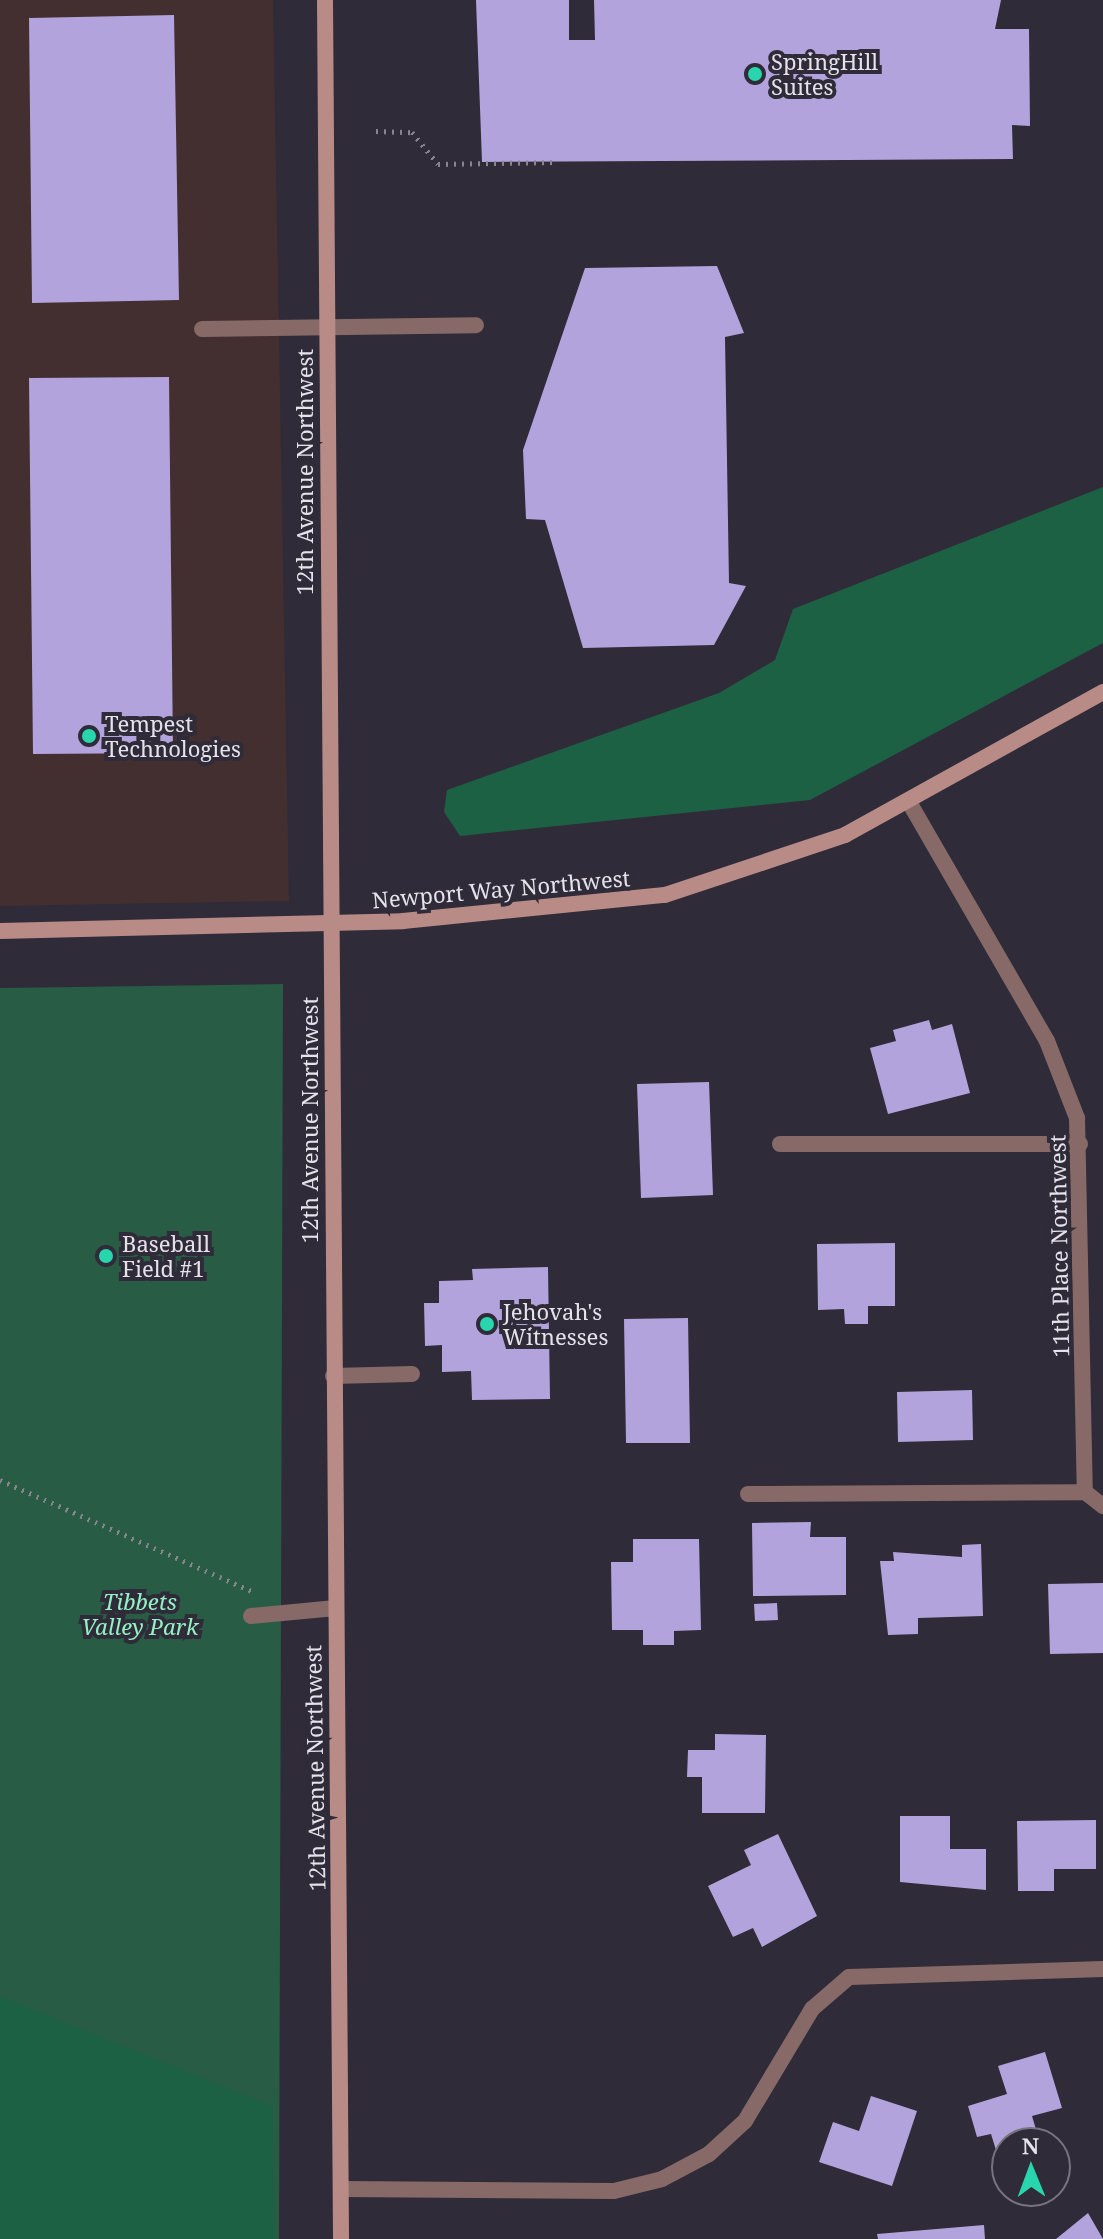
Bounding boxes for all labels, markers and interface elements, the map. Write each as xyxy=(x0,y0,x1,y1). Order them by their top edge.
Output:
place label: SpringHill Suites xyxy=(771,48,878,100)
marker: SpringHill Suites xyxy=(746,65,764,83)
street label: 12th Avenue Northwest xyxy=(292,349,318,595)
place label: Tempest Technologies xyxy=(105,710,241,762)
marker: Tempest Technologies xyxy=(80,727,98,745)
street label: Newport Way Northwest xyxy=(371,865,631,913)
street label: 12th Avenue Northwest xyxy=(297,997,323,1243)
street label: 11th Place Northwest xyxy=(1044,1134,1074,1358)
place label: Baseball Field #1 xyxy=(122,1230,210,1282)
marker: Baseball Field #1 xyxy=(97,1247,115,1265)
place label: Jehovah's Witnesses xyxy=(503,1298,608,1350)
marker: Jehovah's Witnesses xyxy=(478,1315,496,1333)
park label: Tibbets Valley Park xyxy=(81,1588,199,1640)
street label: 12th Avenue Northwest xyxy=(300,1645,330,1891)
north arrow xyxy=(991,2127,1071,2207)
text: N xyxy=(1022,2130,1040,2160)

